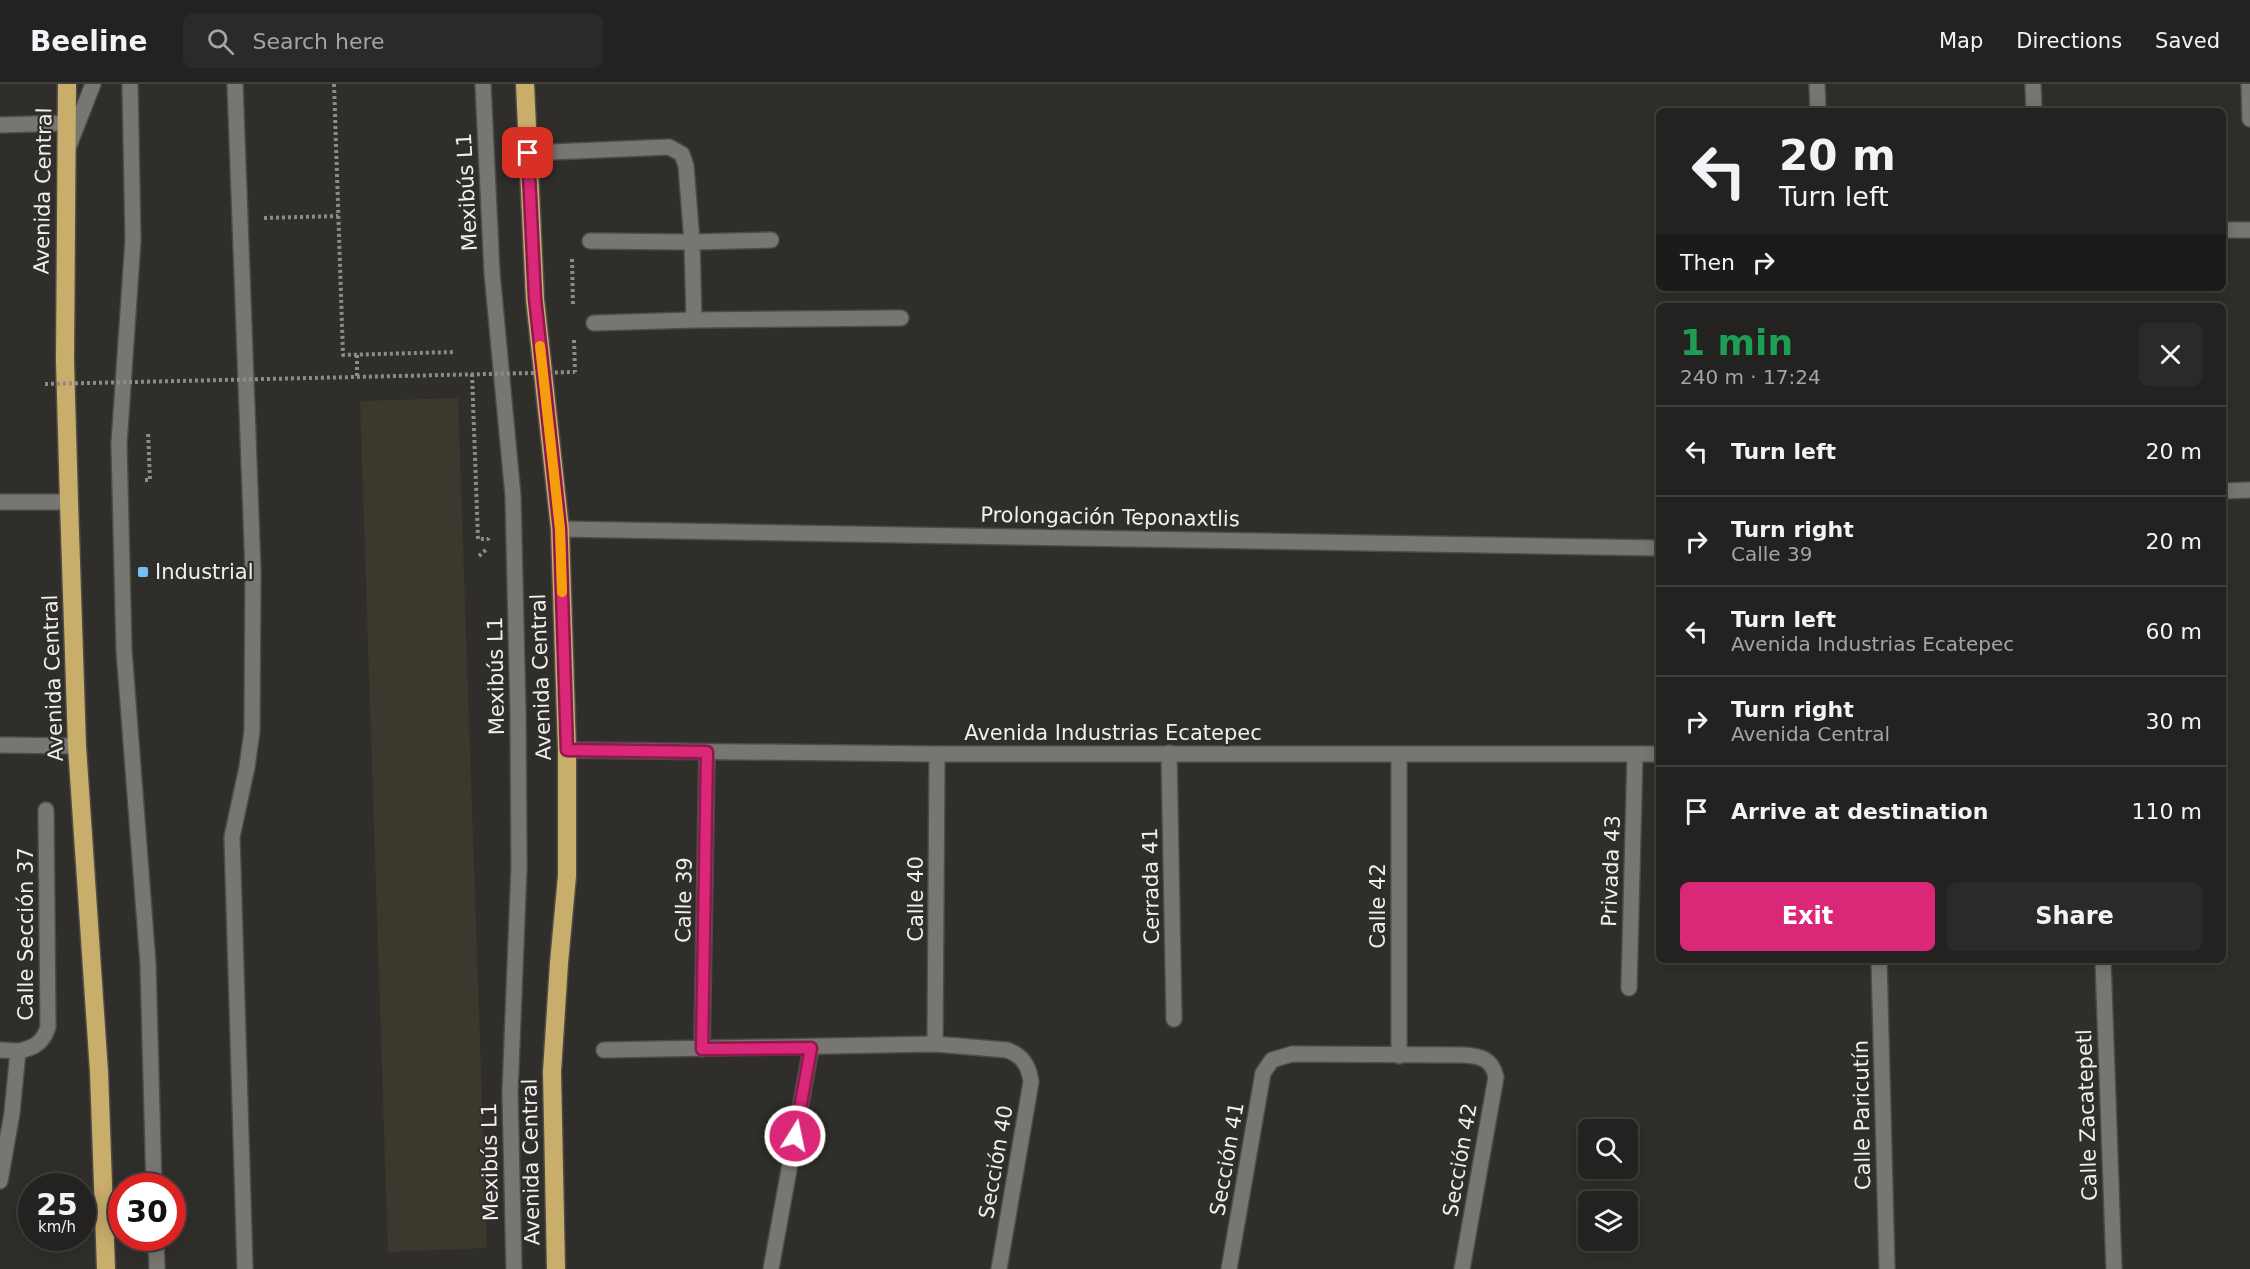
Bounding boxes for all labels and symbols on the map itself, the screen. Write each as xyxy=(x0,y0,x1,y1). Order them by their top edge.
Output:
street label: Avenida Central xyxy=(30,107,56,275)
pin xyxy=(502,127,553,178)
street label: Mexibús L1 xyxy=(452,132,482,252)
street label: Prolongación Teponaxtlis xyxy=(980,503,1240,531)
place label: Industrial xyxy=(155,560,254,584)
marker: Industrial xyxy=(136,565,150,579)
street label: Avenida Central xyxy=(526,593,556,761)
street label: Avenida Central xyxy=(38,594,68,762)
street label: Mexibús L1 xyxy=(483,617,509,735)
street label: Avenida Industrias Ecatepec xyxy=(964,721,1262,745)
street label: Privada 43 xyxy=(1597,815,1625,927)
street label: Cerrada 41 xyxy=(1138,827,1164,945)
street label: Calle Sección 37 xyxy=(14,847,38,1021)
street label: Calle 40 xyxy=(904,856,928,942)
street label: Calle 39 xyxy=(671,857,697,943)
street label: Calle 42 xyxy=(1366,863,1390,949)
street label: Calle Zacatepetl xyxy=(2072,1029,2102,1201)
street label: Calle Paricutín xyxy=(1849,1040,1875,1190)
street label: Avenida Central xyxy=(518,1078,544,1246)
street label: Sección 41 xyxy=(1205,1100,1249,1218)
street label: Sección 42 xyxy=(1438,1101,1482,1219)
street label: Mexibús L1 xyxy=(477,1103,503,1221)
street label: Sección 40 xyxy=(974,1103,1018,1221)
position arrow xyxy=(763,1104,827,1168)
speed limit sign: 30 xyxy=(108,1173,186,1251)

